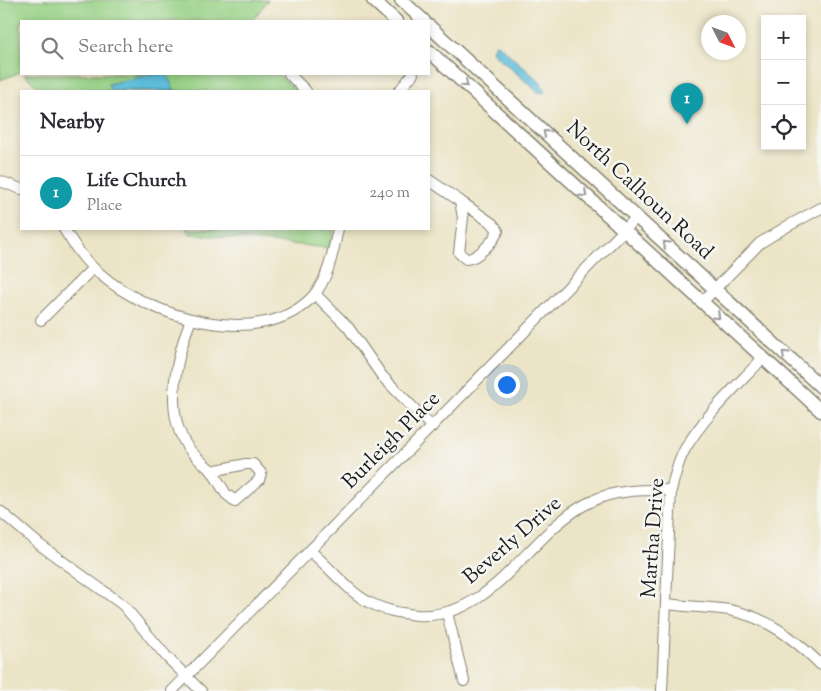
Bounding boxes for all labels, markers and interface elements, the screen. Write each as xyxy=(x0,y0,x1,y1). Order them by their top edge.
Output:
north arrow xyxy=(701,15,746,60)
map controls xyxy=(761,15,806,150)
button: + xyxy=(761,15,806,60)
search box xyxy=(20,20,430,75)
icon: search xyxy=(38,34,66,62)
text: Search here xyxy=(78,34,173,61)
button: − xyxy=(761,60,806,105)
one-way arrow xyxy=(459,78,468,87)
pin: 1 xyxy=(671,83,703,124)
button: locate xyxy=(761,105,806,150)
text: Nearby xyxy=(40,108,105,138)
street label: North Calhoun Road xyxy=(559,115,719,267)
one-way arrow xyxy=(543,130,552,139)
text: Life Church xyxy=(87,168,187,195)
text: 1 xyxy=(53,182,59,205)
text: 240 m xyxy=(369,182,410,205)
one-way arrow xyxy=(579,188,588,197)
text: Place xyxy=(87,195,122,218)
one-way arrow xyxy=(662,241,671,250)
one-way arrow xyxy=(711,310,720,319)
one-way arrow xyxy=(782,351,791,360)
your location xyxy=(494,372,520,398)
street label: Burleigh Place xyxy=(336,385,448,497)
street label: Martha Drive xyxy=(635,477,673,599)
street label: Beverly Drive xyxy=(457,490,569,592)

